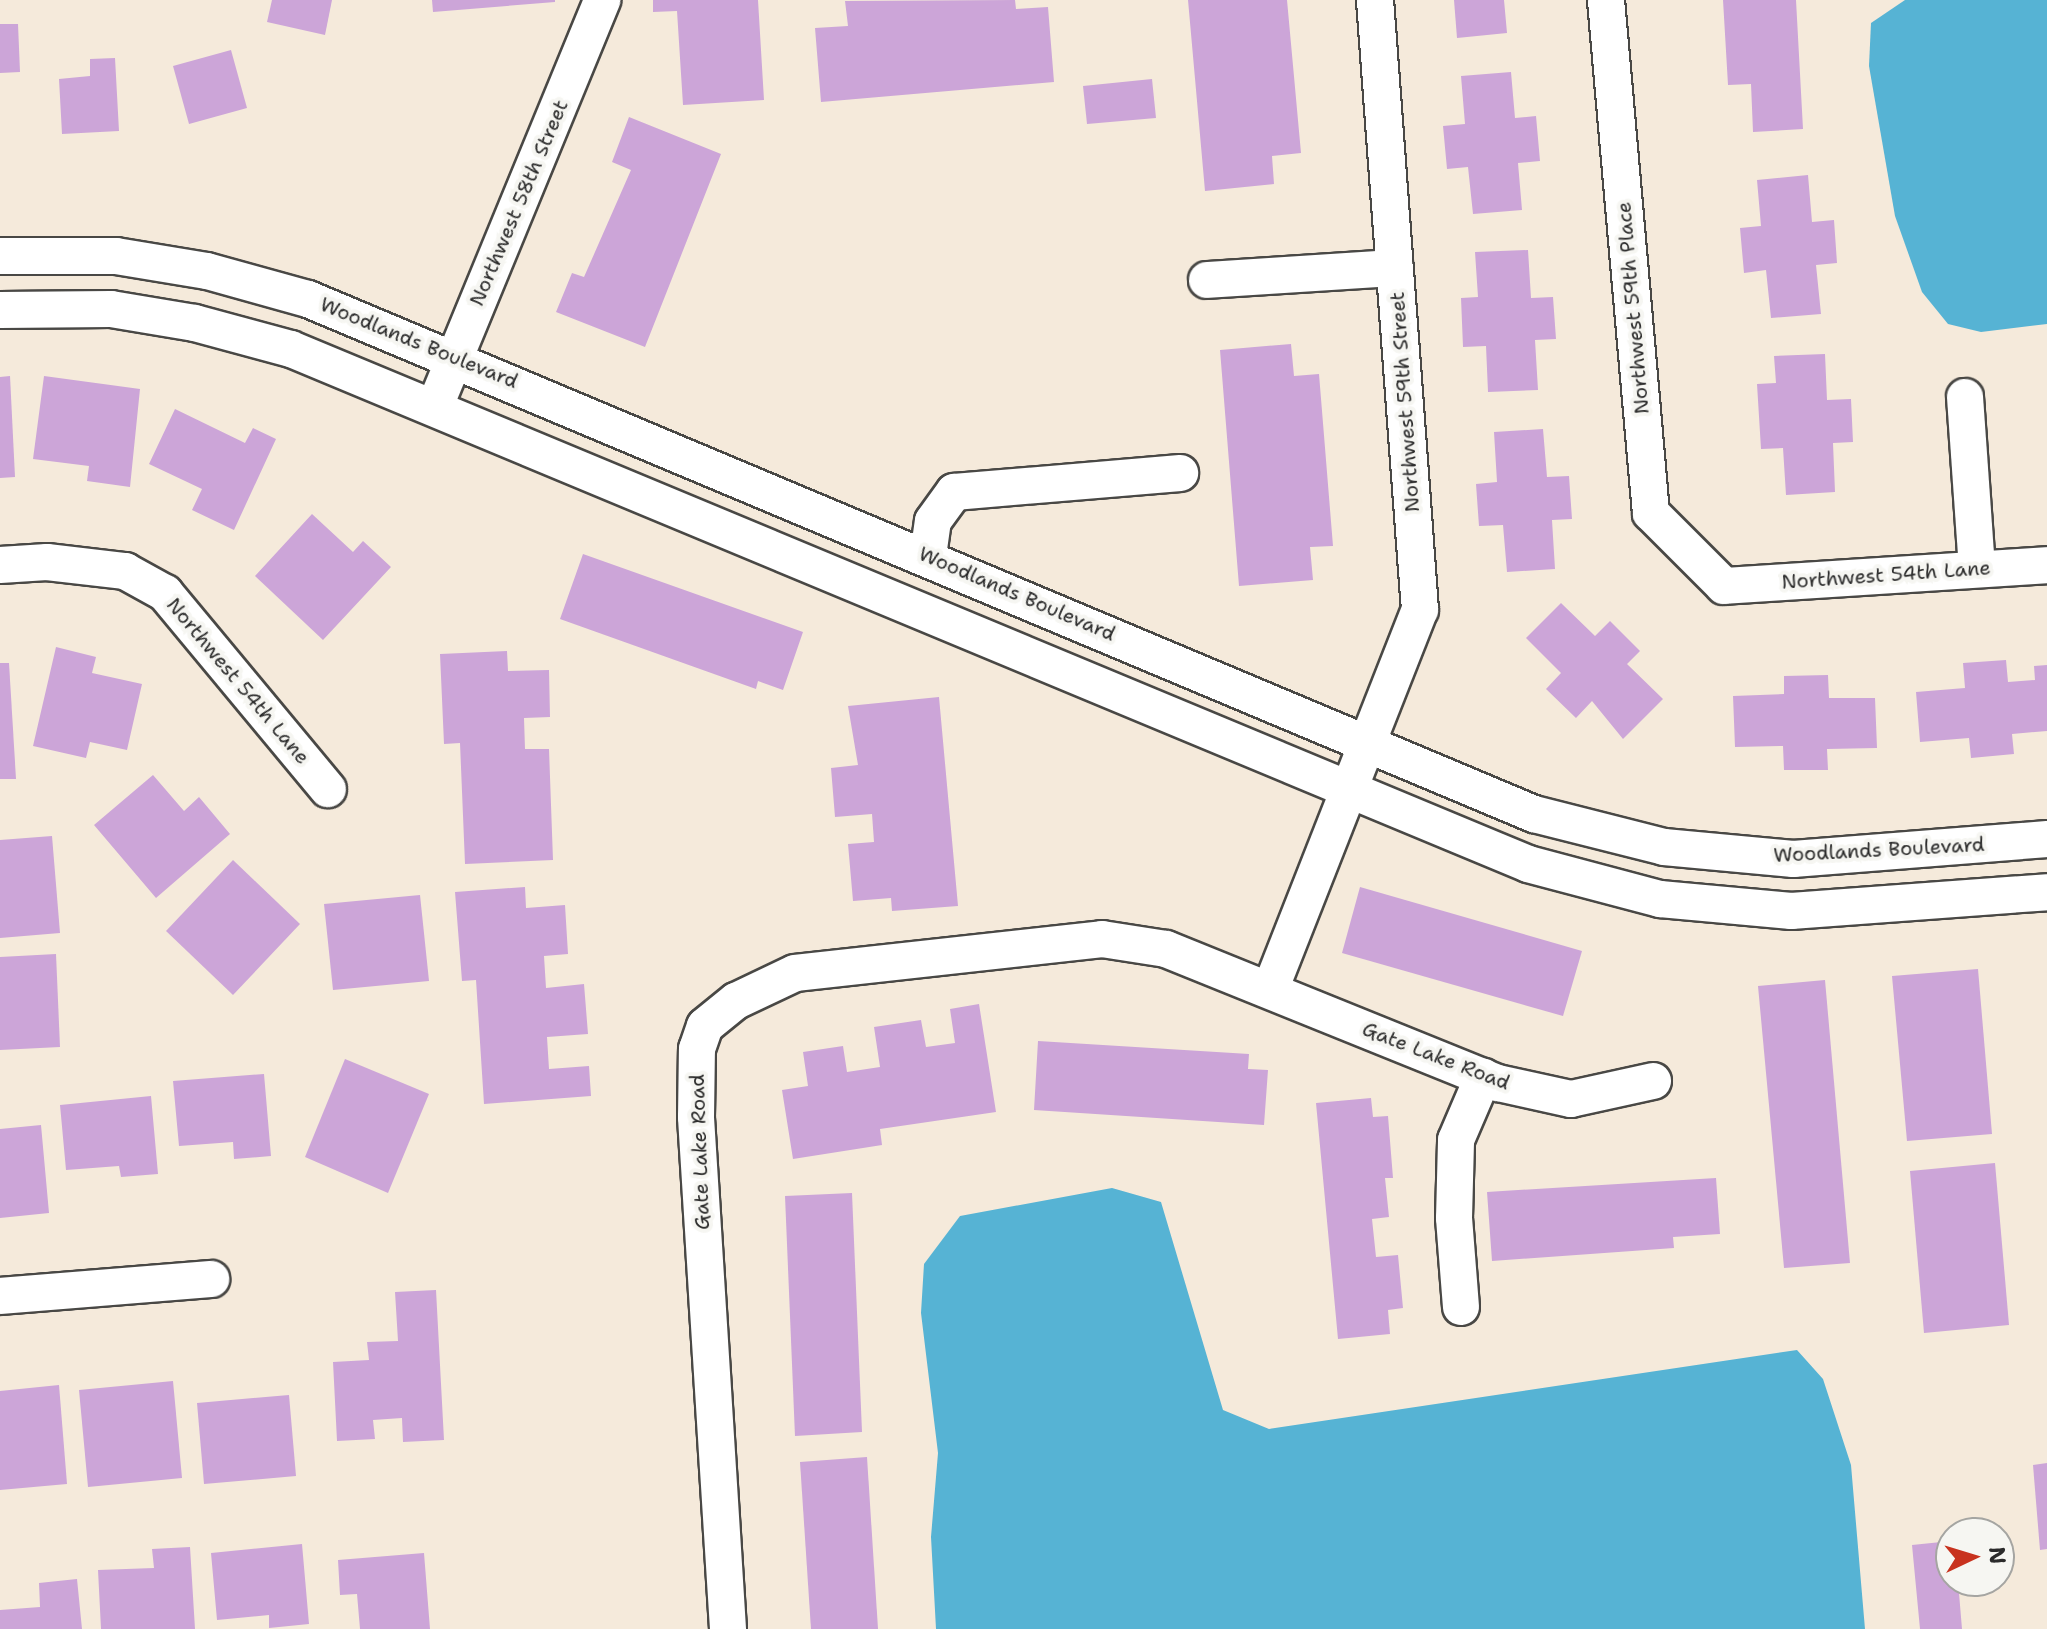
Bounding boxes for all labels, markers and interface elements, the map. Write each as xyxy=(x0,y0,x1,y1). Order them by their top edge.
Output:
street label: Northwest 58th Street xyxy=(465,96,573,310)
street label: Northwest 59th Place xyxy=(1612,201,1654,415)
street label: Northwest 59th Street xyxy=(1385,291,1425,513)
street label: Woodlands Boulevard xyxy=(317,292,521,394)
street label: Woodlands Boulevard xyxy=(915,542,1119,646)
street label: Northwest 54th Lane xyxy=(1781,556,1991,594)
street label: Northwest 54th Lane xyxy=(161,593,315,769)
street label: Woodlands Boulevard xyxy=(1773,832,1985,868)
street label: Gate Lake Road xyxy=(1359,1017,1513,1095)
street label: Gate Lake Road xyxy=(685,1074,715,1230)
north arrow xyxy=(1935,1517,2015,1597)
text: N xyxy=(1982,1546,2013,1565)

